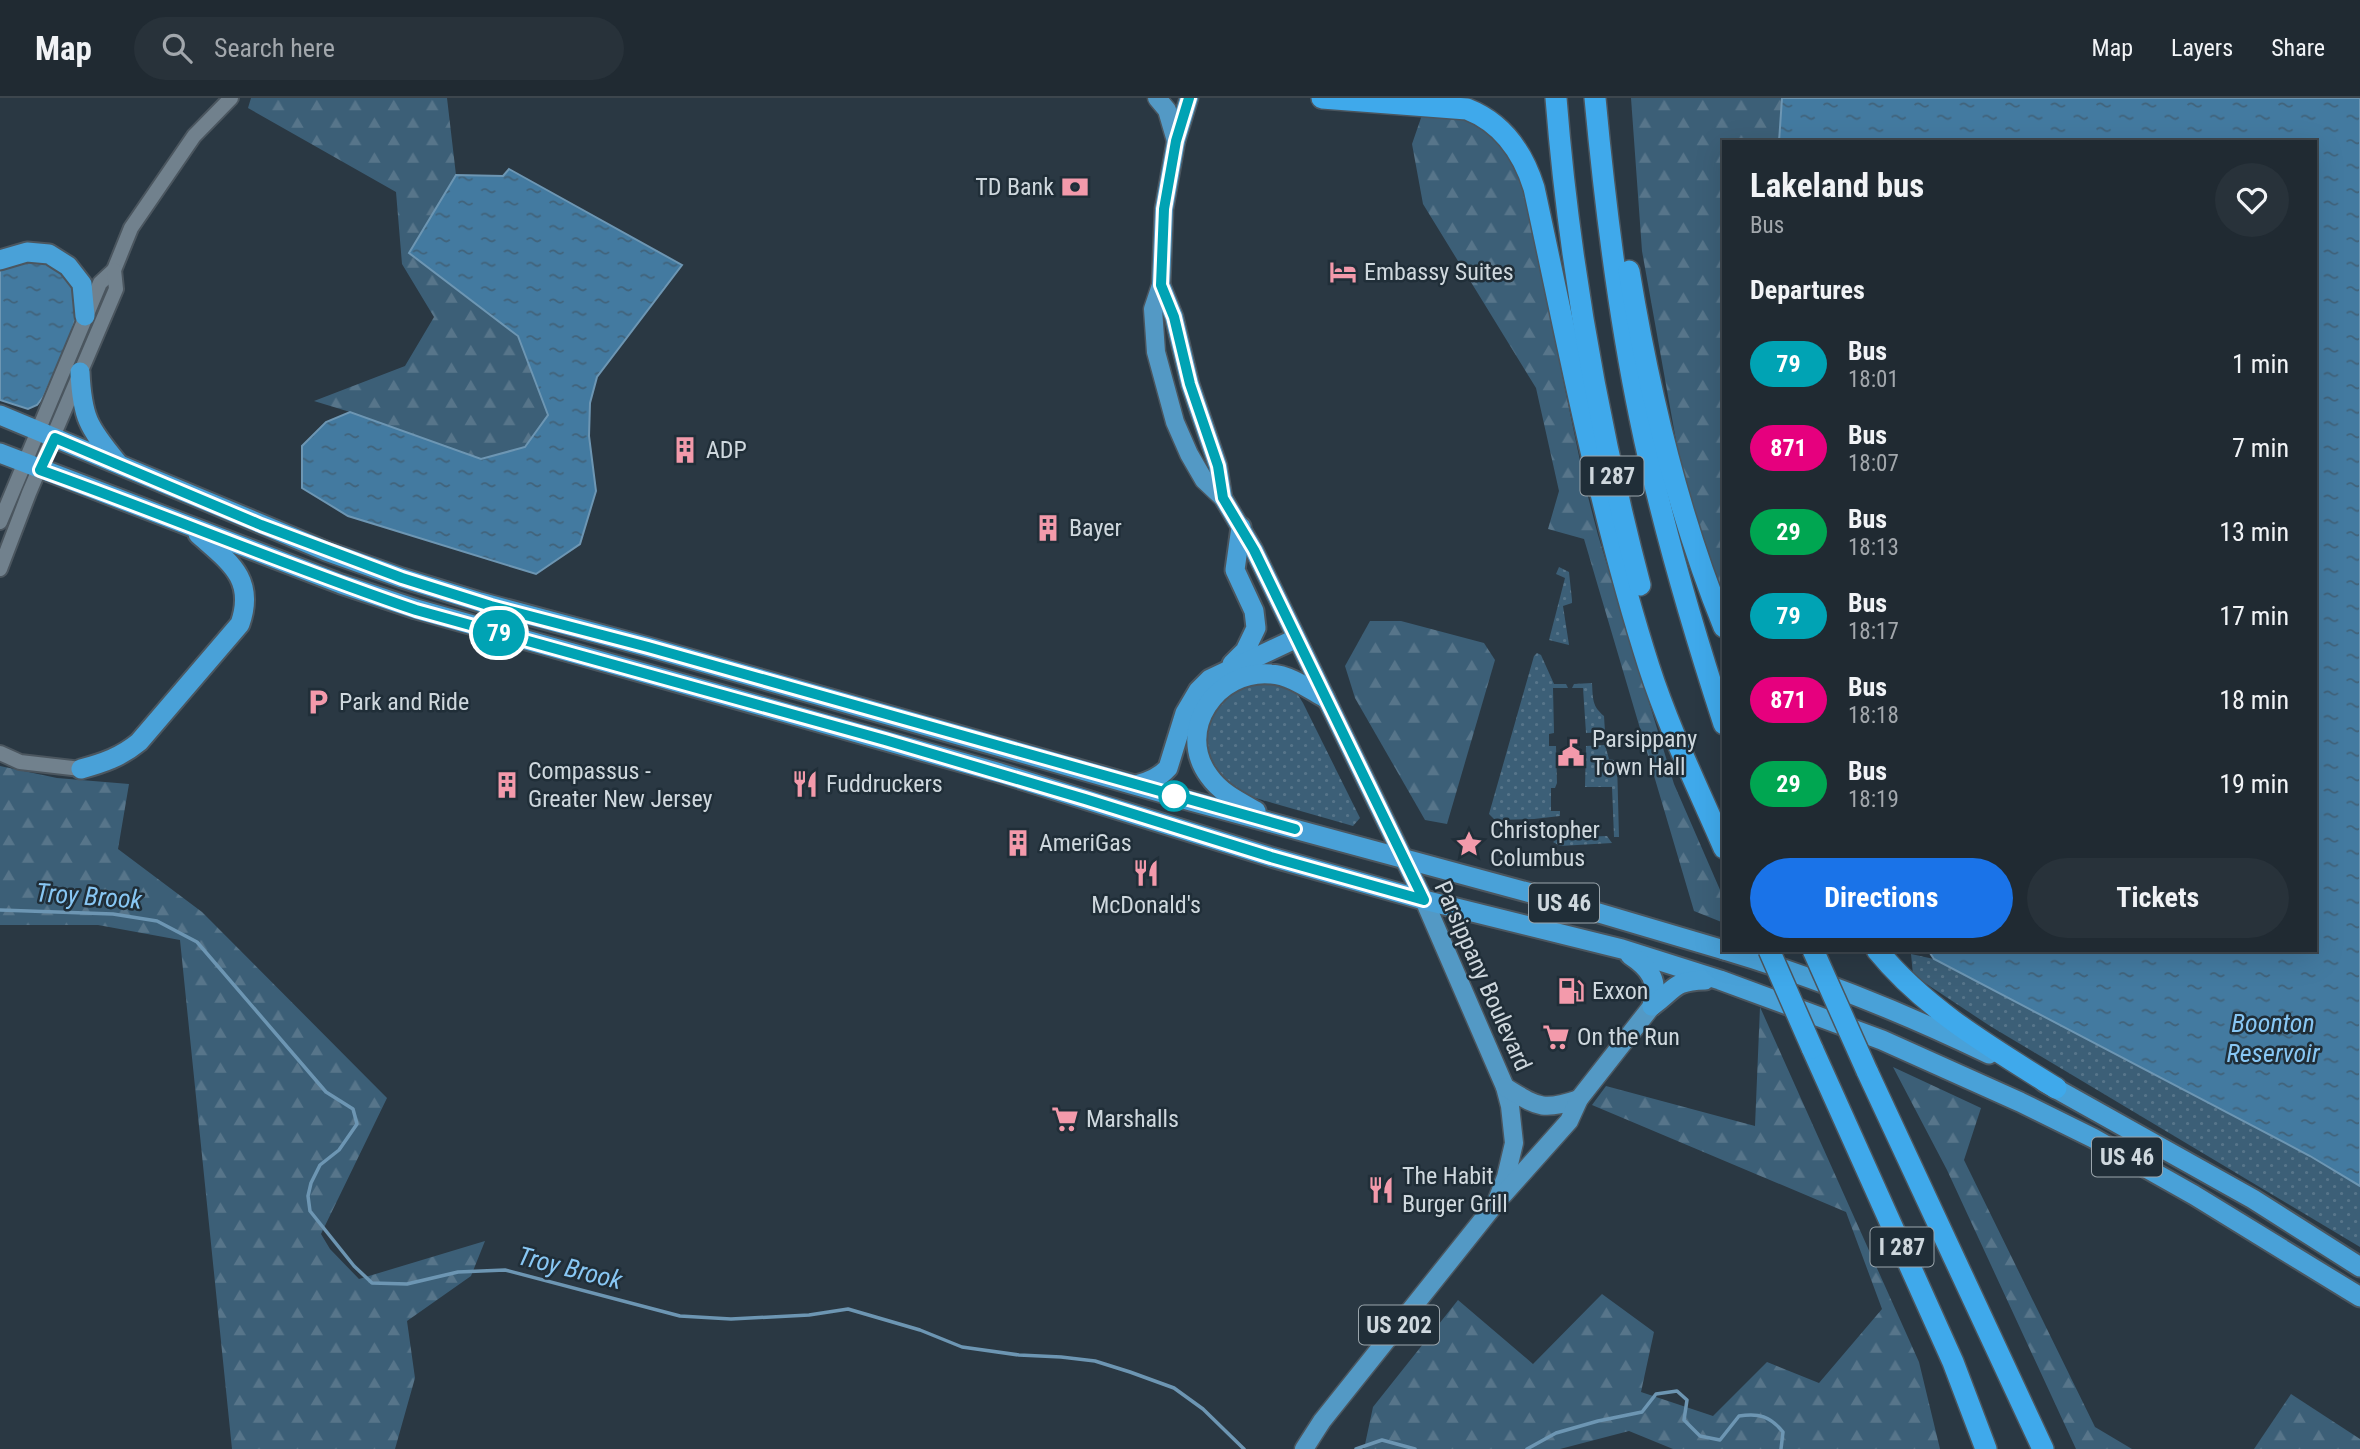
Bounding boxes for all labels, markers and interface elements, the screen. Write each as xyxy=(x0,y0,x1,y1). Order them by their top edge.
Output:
search box xyxy=(134,17,624,80)
text: Map xyxy=(35,29,92,68)
icon: search xyxy=(158,29,196,67)
text: Search here xyxy=(214,33,335,63)
text: Map xyxy=(2092,34,2133,62)
text: Layers xyxy=(2171,34,2233,62)
text: Share xyxy=(2271,34,2325,62)
button: heart xyxy=(2215,163,2289,237)
text: Lakeland bus xyxy=(1750,166,1924,205)
bank icon: TD Bank xyxy=(1060,172,1090,202)
place label: TD Bank xyxy=(975,173,1054,201)
text: Bus xyxy=(1750,212,1784,239)
hotel icon: Embassy Suites xyxy=(1328,257,1358,287)
place label: Embassy Suites xyxy=(1364,258,1514,286)
text: Departures xyxy=(1750,275,1865,305)
text: Bus xyxy=(1848,336,1887,366)
text: 1 min xyxy=(2232,349,2289,379)
text: 79 xyxy=(1776,350,1801,378)
text: 18:01 xyxy=(1848,366,1899,393)
text: Bus xyxy=(1848,420,1887,450)
text: 7 min xyxy=(2232,433,2289,463)
text: 871 xyxy=(1770,434,1807,462)
building icon: ADP xyxy=(670,435,700,465)
place label: ADP xyxy=(706,436,747,464)
text: 18:07 xyxy=(1848,450,1899,477)
road number: I 287 xyxy=(1580,456,1644,496)
text: Bus xyxy=(1848,504,1887,534)
building icon: Bayer xyxy=(1033,513,1063,543)
place label: Bayer xyxy=(1069,514,1122,542)
text: 13 min xyxy=(2219,517,2289,547)
text: 29 xyxy=(1776,518,1801,546)
text: 18:13 xyxy=(1848,534,1899,561)
text: Bus xyxy=(1848,588,1887,618)
text: 17 min xyxy=(2219,601,2289,631)
text: 79 xyxy=(1776,602,1801,630)
line badge: 79 xyxy=(468,610,530,656)
text: 18:17 xyxy=(1848,618,1899,645)
text: 79 xyxy=(487,619,511,647)
text: Bus xyxy=(1848,672,1887,702)
text: 18 min xyxy=(2219,685,2289,715)
text: 871 xyxy=(1770,686,1807,714)
parking icon: Park and Ride xyxy=(303,687,333,717)
place label: Park and Ride xyxy=(339,688,469,716)
text: 18:18 xyxy=(1848,702,1899,729)
place label: Parsippany Town Hall xyxy=(1592,725,1697,781)
public building icon: Parsippany Town Hall xyxy=(1556,738,1586,768)
text: Bus xyxy=(1848,756,1887,786)
place label: Compassus - Greater New Jersey xyxy=(528,757,713,813)
restaurant icon: Fuddruckers xyxy=(790,769,820,799)
text: 19 min xyxy=(2219,769,2289,799)
building icon: Compassus - Greater New Jersey xyxy=(492,770,522,800)
place label: Fuddruckers xyxy=(826,770,943,798)
text: 29 xyxy=(1776,770,1801,798)
unlabelled marker xyxy=(1159,781,1189,811)
text: 18:19 xyxy=(1848,786,1899,813)
place label: Christopher Columbus xyxy=(1490,816,1600,872)
building icon: AmeriGas xyxy=(1003,828,1033,858)
place label: AmeriGas xyxy=(1039,829,1132,857)
place icon: Christopher Columbus xyxy=(1454,829,1484,859)
restaurant icon: McDonald's xyxy=(1131,858,1161,888)
button: Directions xyxy=(1750,858,2013,938)
button: Tickets xyxy=(2027,858,2289,938)
water label: Troy Brook xyxy=(35,877,144,915)
street label: Parsippany Boulevard xyxy=(1429,877,1537,1075)
road number: US 46 xyxy=(1529,884,1599,922)
place label: McDonald's xyxy=(1091,891,1201,919)
fuel station icon: Exxon xyxy=(1556,976,1586,1006)
place label: Exxon xyxy=(1592,977,1648,1005)
water label: Boonton Reservoir xyxy=(2226,1008,2321,1068)
supermarket icon: On the Run xyxy=(1541,1022,1571,1052)
place label: On the Run xyxy=(1577,1023,1680,1051)
supermarket icon: Marshalls xyxy=(1050,1104,1080,1134)
place label: Marshalls xyxy=(1086,1105,1179,1133)
road number: US 46 xyxy=(2092,1138,2162,1176)
place label: The Habit Burger Grill xyxy=(1402,1162,1508,1218)
restaurant icon: The Habit Burger Grill xyxy=(1366,1175,1396,1205)
road number: I 287 xyxy=(1870,1228,1934,1266)
water label: Troy Brook xyxy=(515,1241,626,1296)
road number: US 202 xyxy=(1359,1306,1439,1344)

